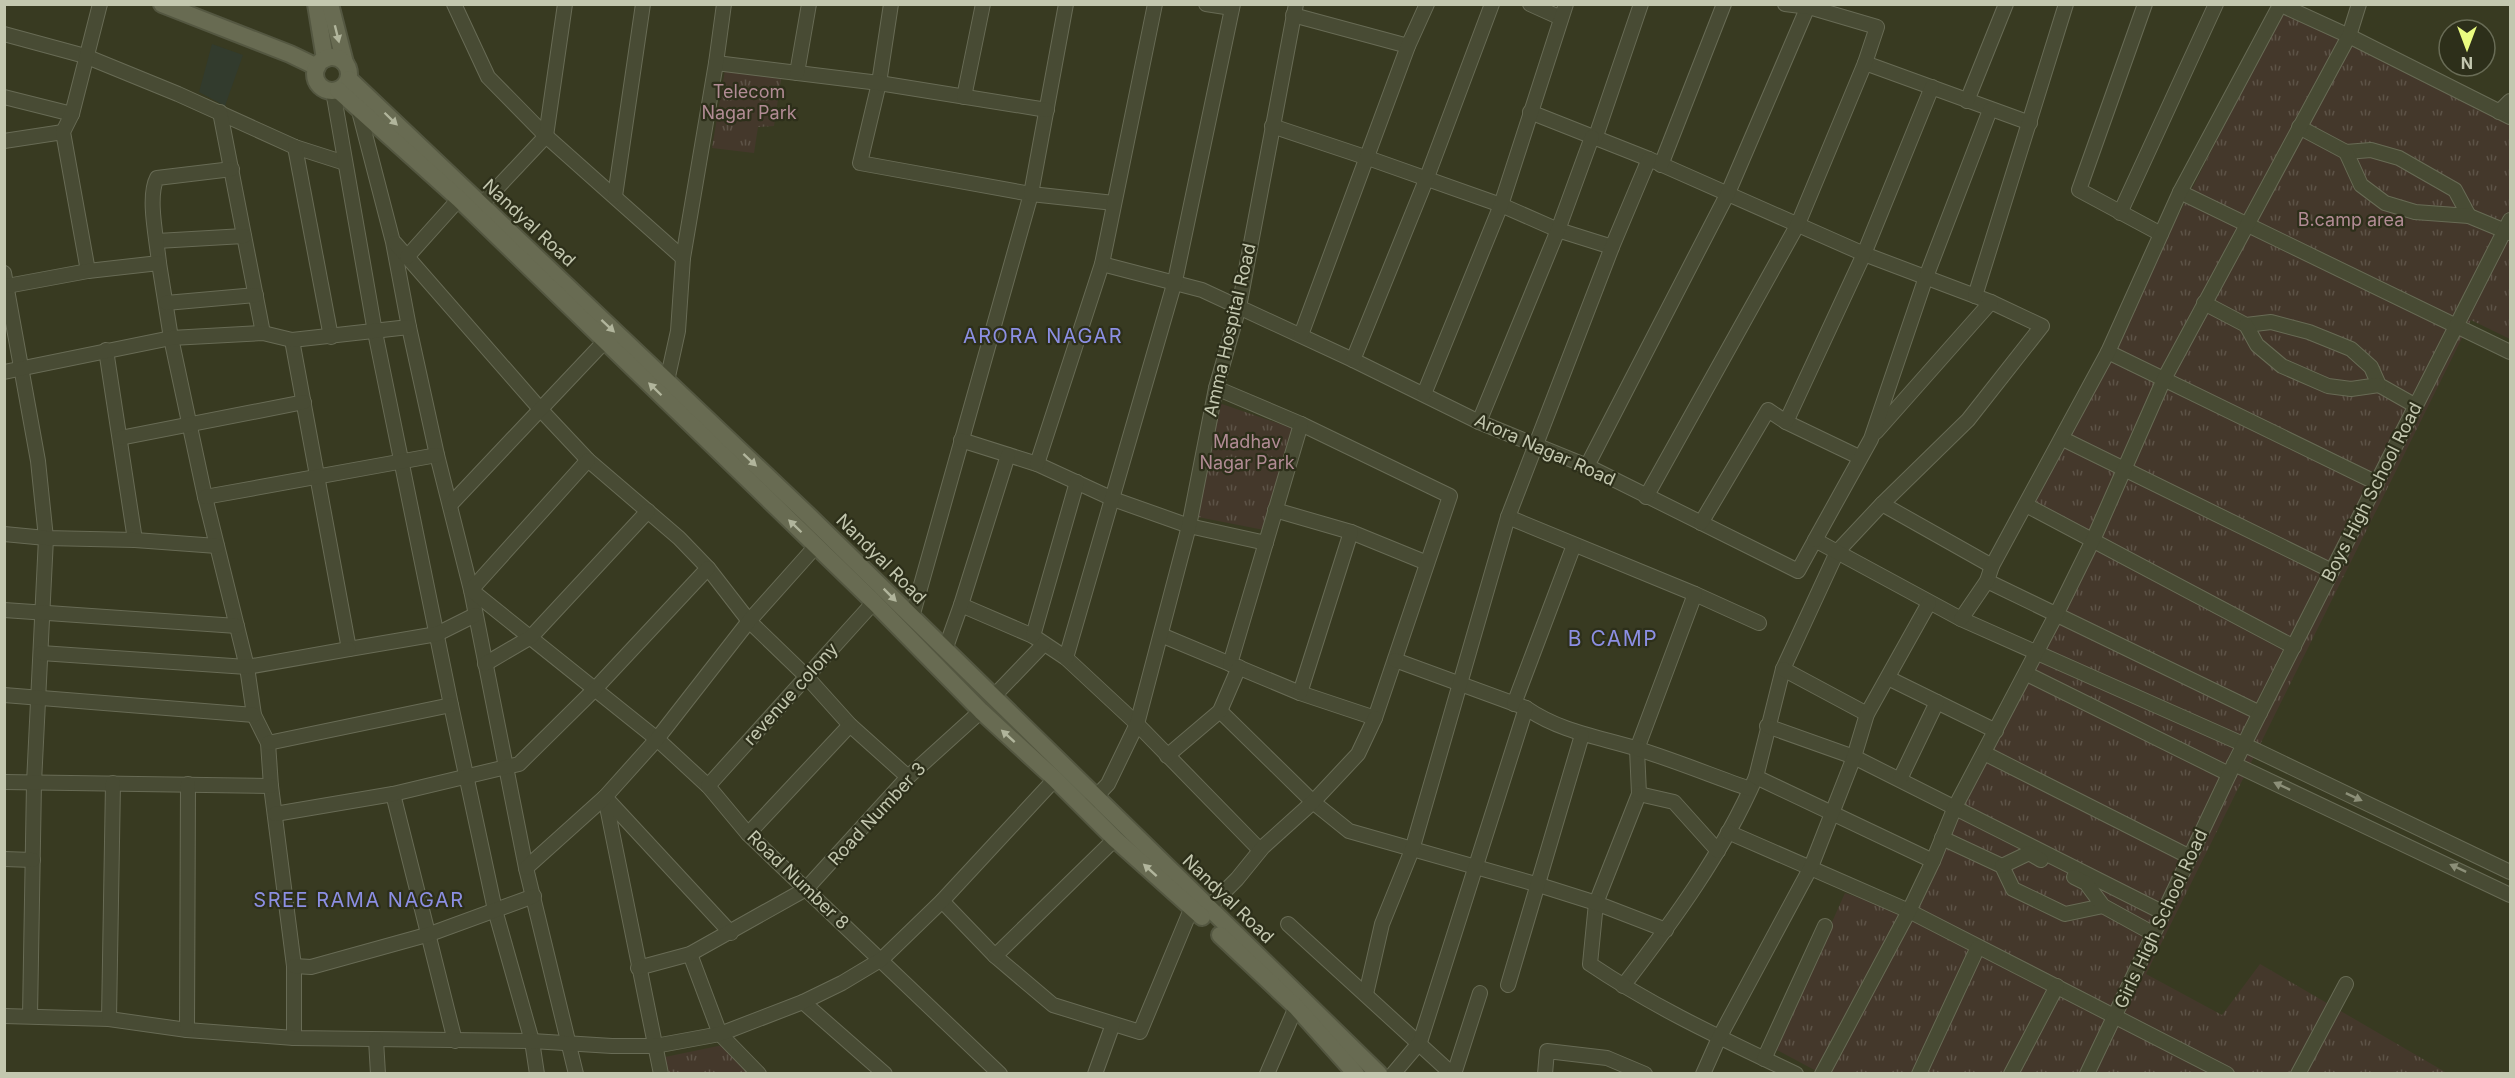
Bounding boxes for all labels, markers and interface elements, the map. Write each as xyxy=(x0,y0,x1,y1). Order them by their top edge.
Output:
north arrow xyxy=(2437,18,2497,78)
one-way arrow xyxy=(333,25,343,43)
text: N xyxy=(2461,53,2473,73)
park label: Telecom Nagar Park xyxy=(701,81,797,123)
one-way arrow xyxy=(383,112,397,126)
street label: Nandyal Road xyxy=(479,175,580,271)
park label: B.camp area xyxy=(2298,209,2404,230)
street label: Amma Hospital Road xyxy=(1199,241,1260,419)
one-way arrow xyxy=(601,318,615,332)
district label: ARORA NAGAR xyxy=(963,324,1123,348)
one-way arrow xyxy=(649,383,663,397)
street label: Boys High School Road xyxy=(2317,399,2426,585)
street label: Arora Nagar Road xyxy=(1472,409,1619,490)
park label: Madhav Nagar Park xyxy=(1199,431,1295,473)
one-way arrow xyxy=(743,452,757,466)
street label: Nandyal Road xyxy=(832,509,931,608)
one-way arrow xyxy=(789,519,803,533)
one-way arrow xyxy=(882,588,896,602)
district label: B CAMP xyxy=(1568,626,1658,651)
street label: revenue colony xyxy=(739,638,842,749)
one-way arrow xyxy=(1001,729,1016,743)
street label: Road Number 3 xyxy=(824,758,930,869)
one-way arrow xyxy=(2273,781,2290,790)
one-way arrow xyxy=(2346,792,2363,801)
street label: Road Number 8 xyxy=(743,826,853,933)
street label: Girls High School Road xyxy=(2110,826,2211,1012)
street label: Nandyal Road xyxy=(1178,850,1278,947)
one-way arrow xyxy=(1143,864,1158,877)
one-way arrow xyxy=(2450,864,2467,873)
district label: SREE RAMA NAGAR xyxy=(253,888,465,912)

